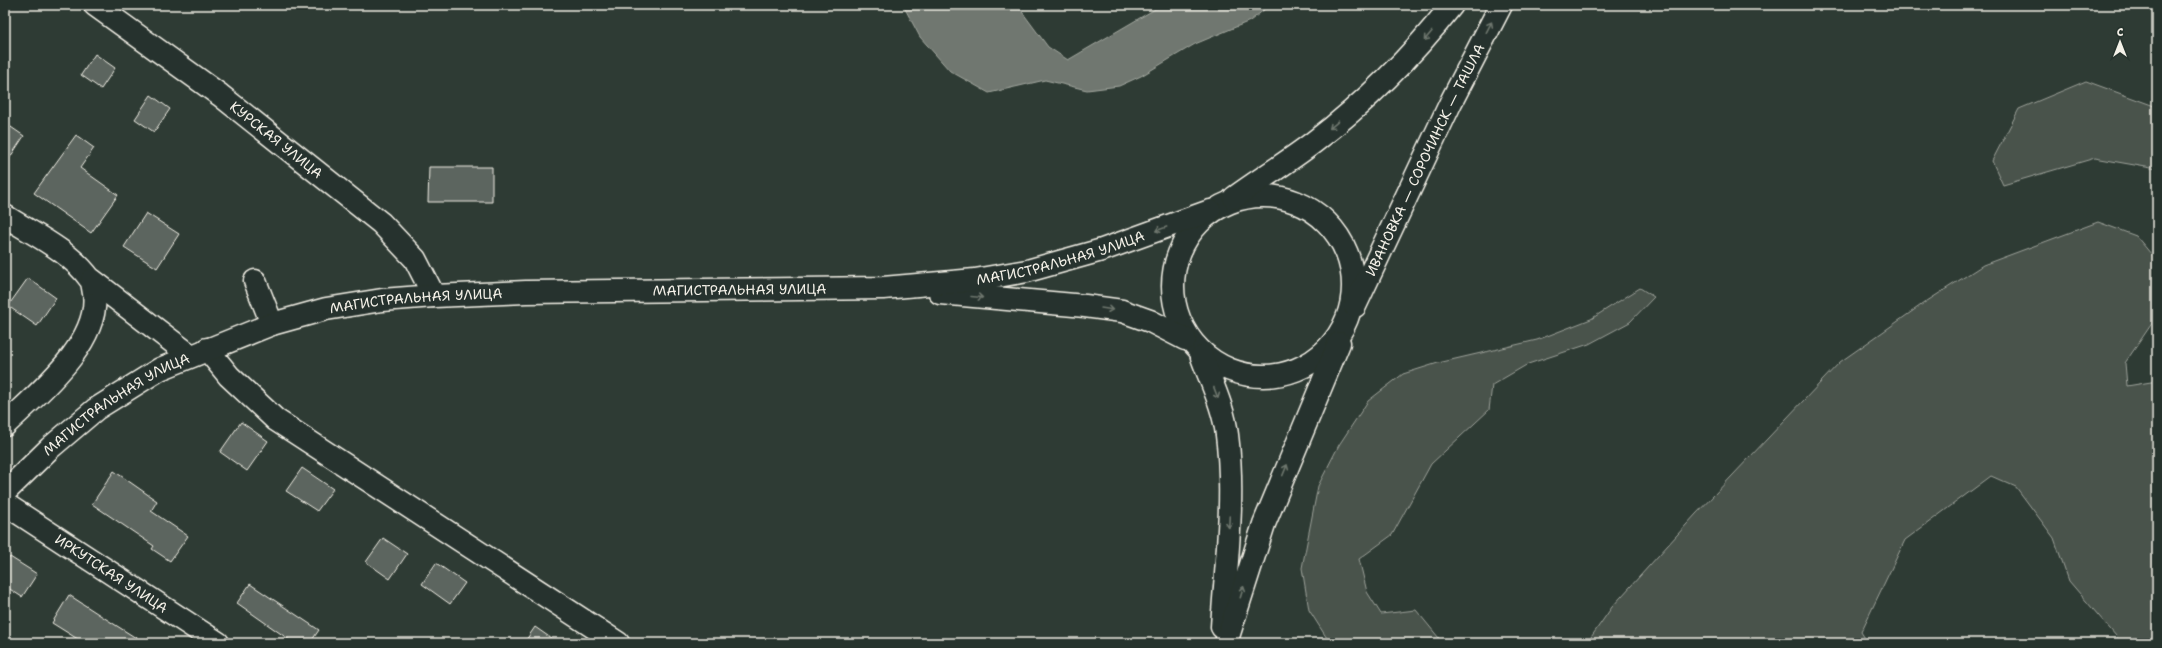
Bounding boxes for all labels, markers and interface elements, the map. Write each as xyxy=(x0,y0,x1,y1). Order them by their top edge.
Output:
one-way arrow xyxy=(1486,21,1493,33)
north arrow xyxy=(2100,22,2140,62)
text: С xyxy=(2117,25,2124,40)
one-way arrow xyxy=(1423,30,1432,41)
street label: ИВАНОВКА — СОРОЧИНСК — ТАШЛА xyxy=(1361,41,1489,279)
street label: КУРСКАЯ УЛИЦА xyxy=(226,97,326,182)
one-way arrow xyxy=(1328,121,1339,130)
street label: МАГИСТРАЛЬНАЯ УЛИЦА xyxy=(975,226,1147,289)
one-way arrow xyxy=(1154,226,1167,233)
street label: МАГИСТРАЛЬНАЯ УЛИЦА xyxy=(653,280,827,300)
street label: МАГИСТРАЛЬНАЯ УЛИЦА xyxy=(328,284,503,317)
one-way arrow xyxy=(970,293,983,300)
one-way arrow xyxy=(1100,305,1113,313)
street label: МАГИСТРАЛЬНАЯ УЛИЦА xyxy=(39,349,192,459)
one-way arrow xyxy=(1212,387,1220,399)
one-way arrow xyxy=(1282,464,1290,476)
one-way arrow xyxy=(1225,515,1232,528)
street label: ИРКУТСКАЯ УЛИЦА xyxy=(51,530,171,617)
one-way arrow xyxy=(1239,586,1246,599)

